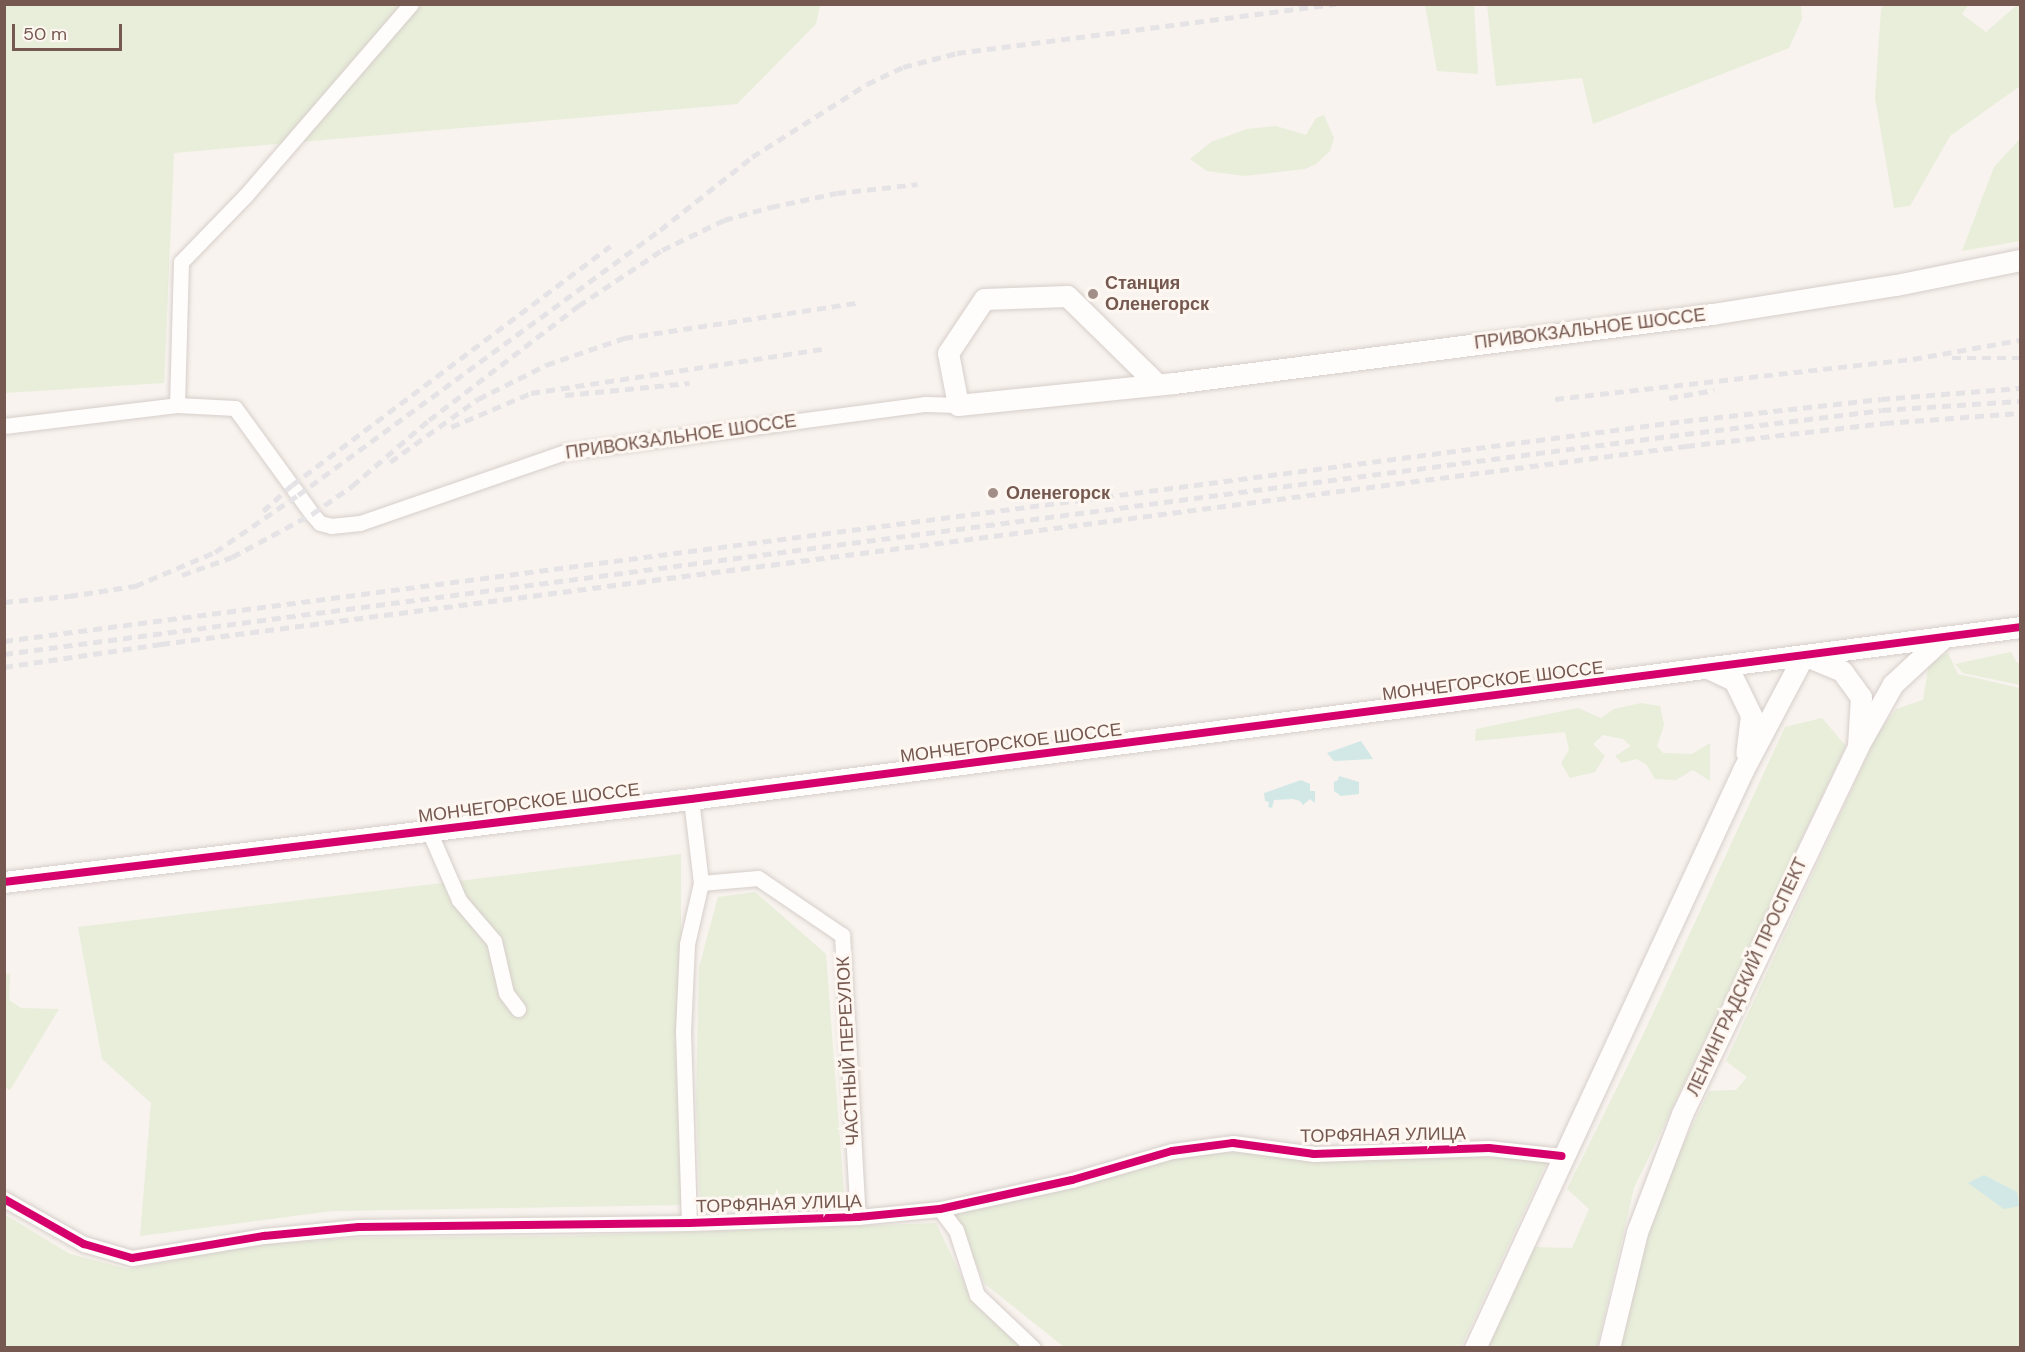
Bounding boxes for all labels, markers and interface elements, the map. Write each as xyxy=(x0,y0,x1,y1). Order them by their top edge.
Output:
scale bar xyxy=(15,12,124,50)
text: 50 m xyxy=(23,22,67,46)
place label: Станция Оленегорск xyxy=(1105,273,1209,316)
marker: Станция Оленегорск xyxy=(1086,287,1100,301)
street label: ПРИВОКЗАЛЬНОЕ ШОССЕ xyxy=(1473,304,1707,354)
street label: ПРИВОКЗАЛЬНОЕ ШОССЕ xyxy=(564,410,798,464)
place label: Оленегорск xyxy=(1006,482,1110,504)
marker: Оленегорск xyxy=(984,484,1002,502)
street label: МОНЧЕГОРСКОЕ ШОССЕ xyxy=(1381,657,1605,705)
street label: МОНЧЕГОРСКОЕ ШОССЕ xyxy=(899,719,1123,767)
street label: МОНЧЕГОРСКОЕ ШОССЕ xyxy=(417,779,641,827)
street label: ЛЕНИНГРАДСКИЙ ПРОСПЕКТ xyxy=(1682,855,1812,1099)
street label: ЧАСТНЫЙ ПЕРЕУЛОК xyxy=(832,956,864,1146)
street label: ТОРФЯНАЯ УЛИЦА xyxy=(1300,1123,1466,1147)
street label: ТОРФЯНАЯ УЛИЦА xyxy=(696,1190,862,1218)

